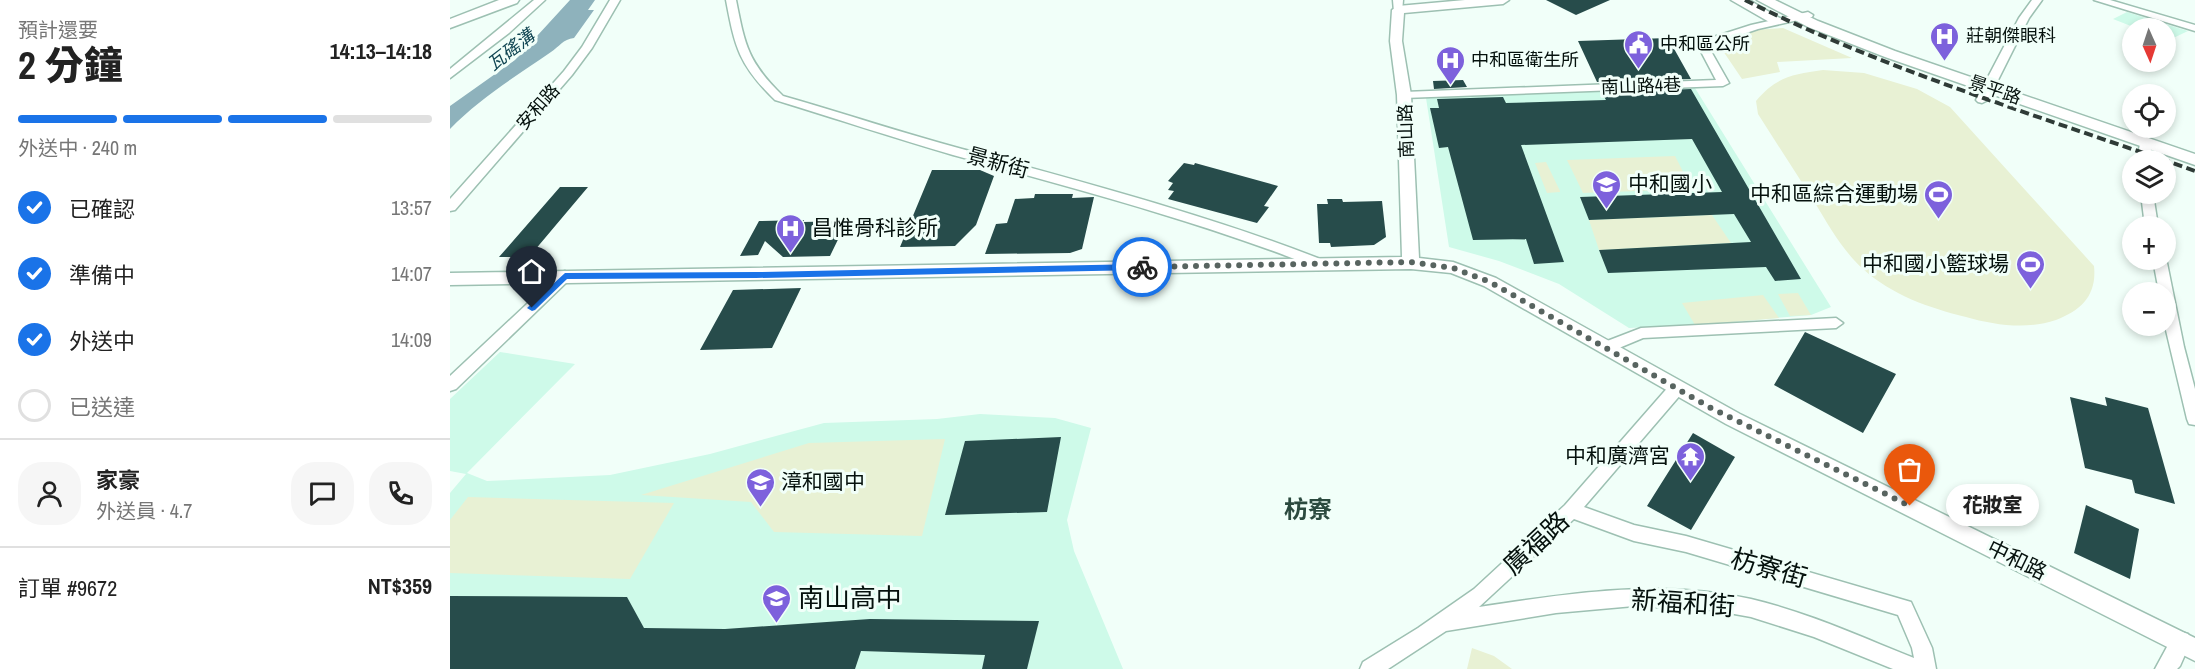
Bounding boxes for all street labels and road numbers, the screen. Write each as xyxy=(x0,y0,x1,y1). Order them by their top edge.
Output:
street label: 景平路 xyxy=(1966,69,2025,110)
street label: 南山路4巷 xyxy=(1600,72,1682,99)
street label: 安和路 xyxy=(510,78,565,135)
street label: 南山路 xyxy=(1392,104,1419,158)
street label: 景新街 xyxy=(964,140,1032,185)
street label: 廣福路 xyxy=(1495,503,1576,582)
street label: 中和路 xyxy=(1983,533,2052,586)
street label: 枋寮街 xyxy=(1727,540,1811,595)
street label: 新福和街 xyxy=(1630,581,1736,624)

